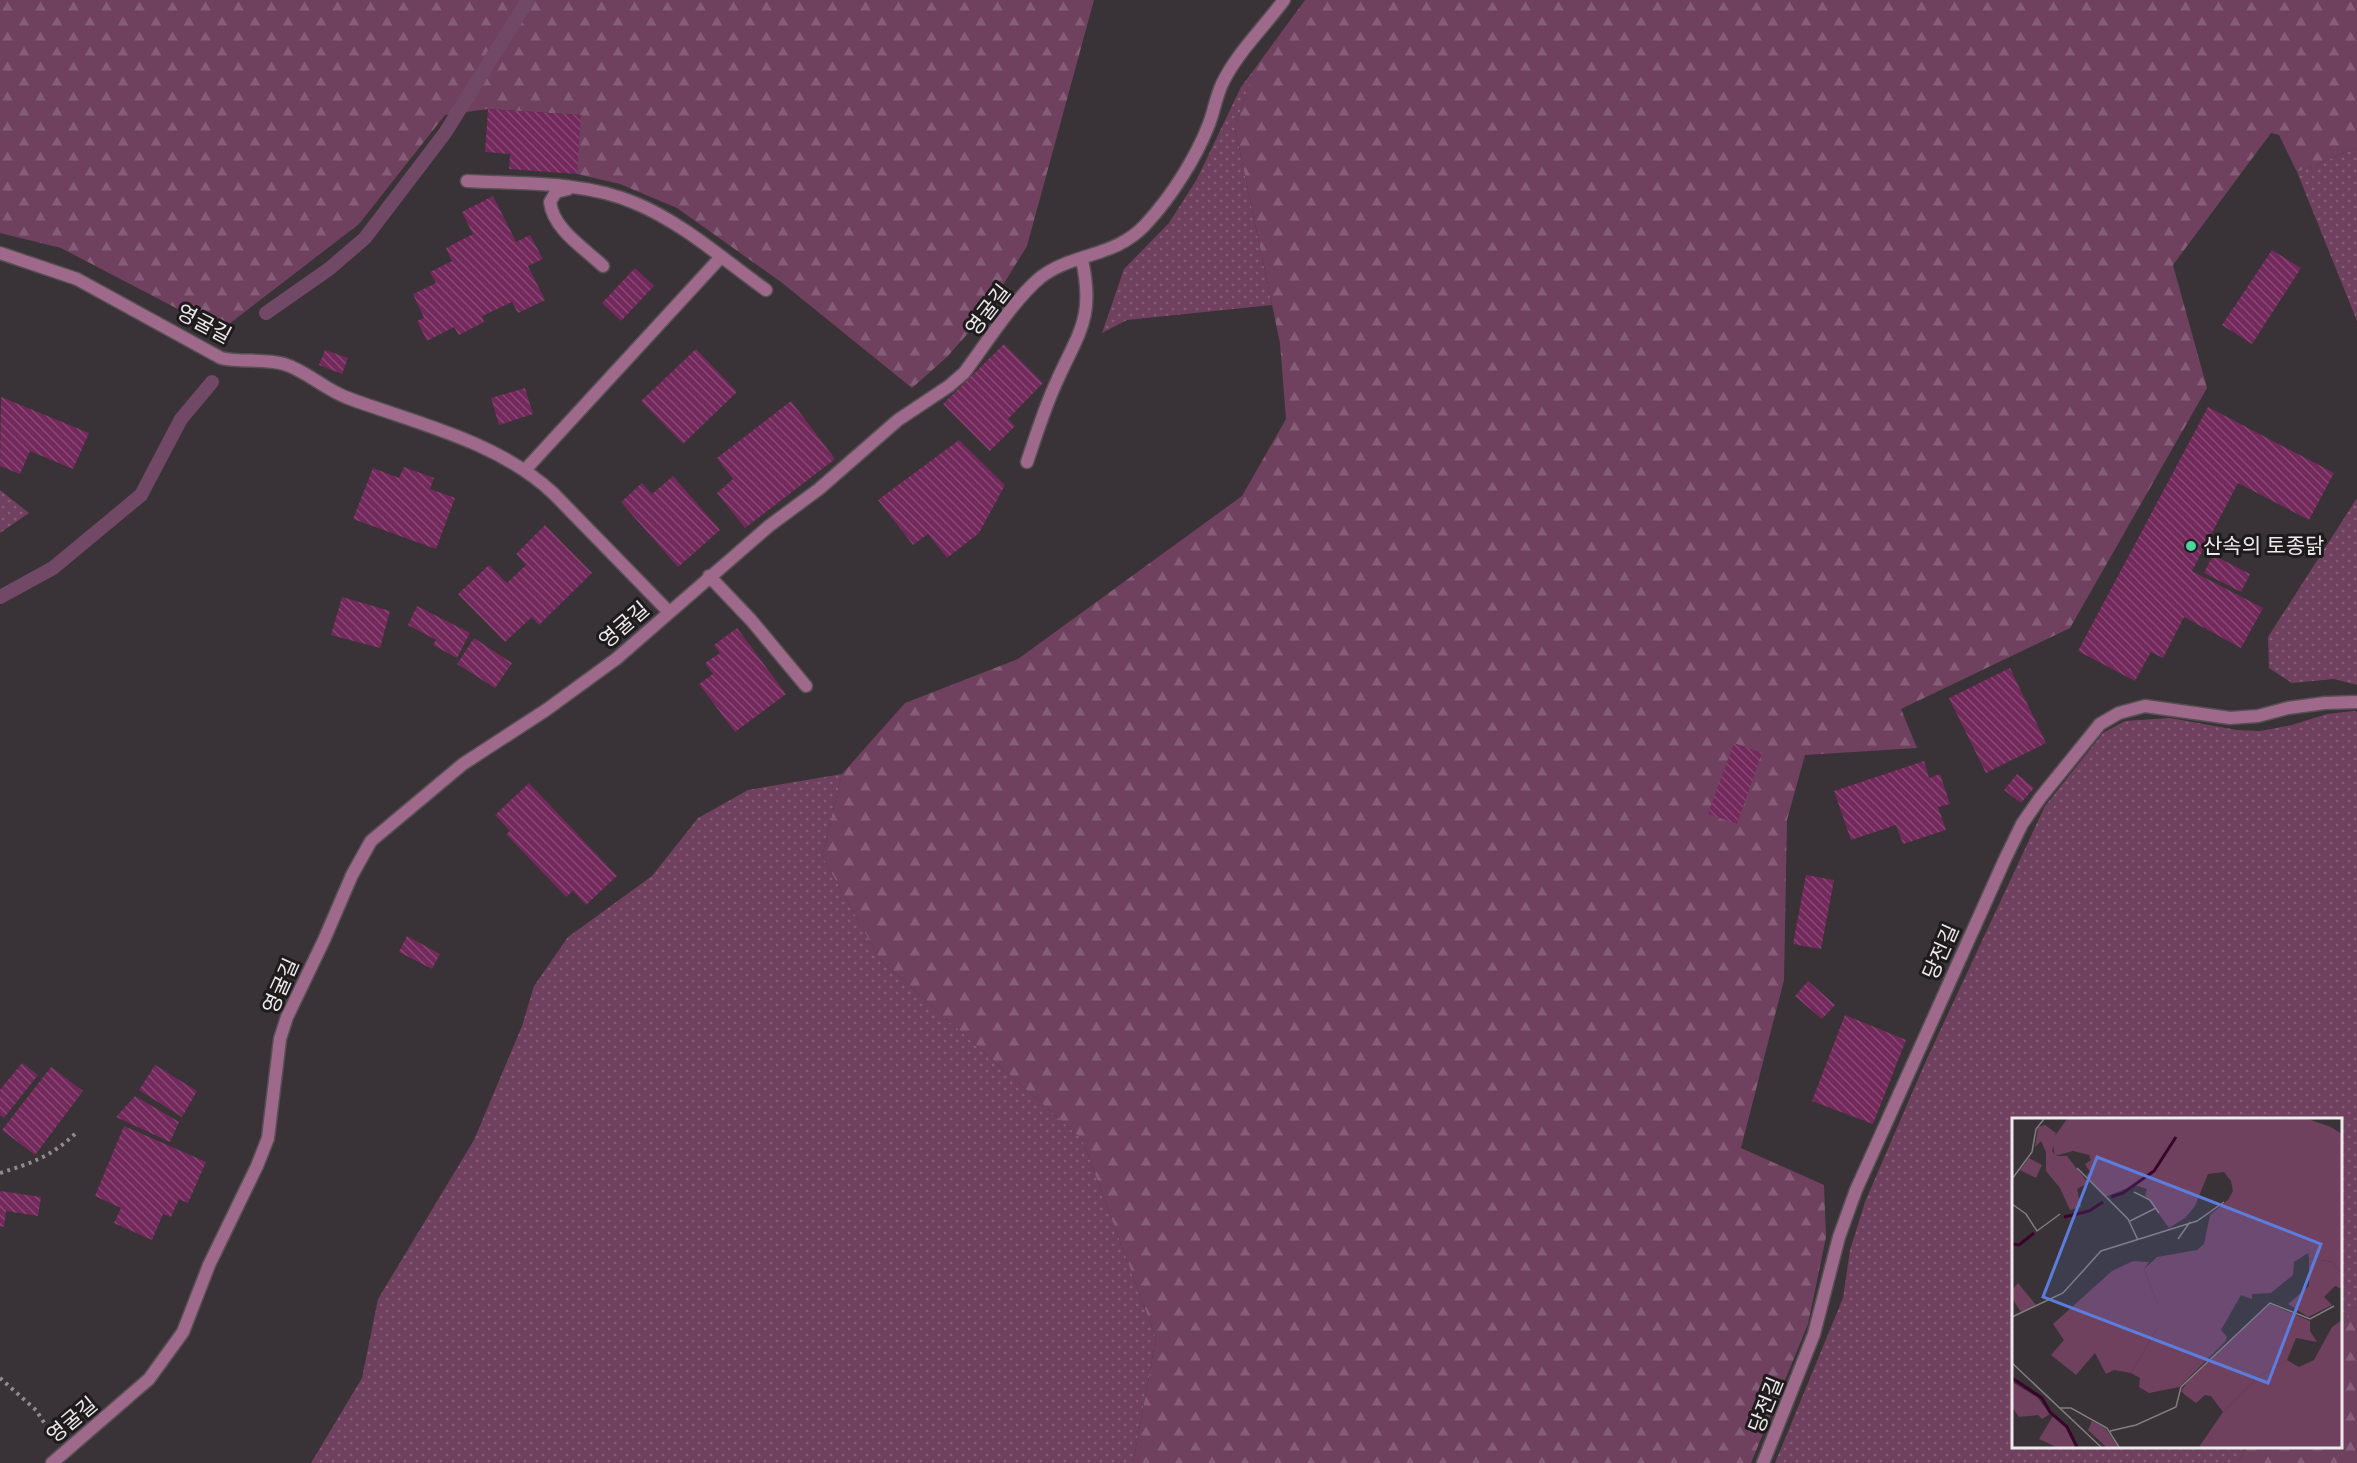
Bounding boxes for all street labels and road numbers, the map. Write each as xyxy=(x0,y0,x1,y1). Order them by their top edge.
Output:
street label: 영굴길 xyxy=(959,279,1015,340)
street label: 영굴길 xyxy=(173,298,236,347)
street label: 영굴길 xyxy=(593,595,653,652)
street label: 당전길 xyxy=(1916,920,1963,983)
street label: 영굴길 xyxy=(256,954,303,1017)
street label: 당전길 xyxy=(1742,1373,1787,1436)
street label: 영굴길 xyxy=(41,1391,101,1447)

